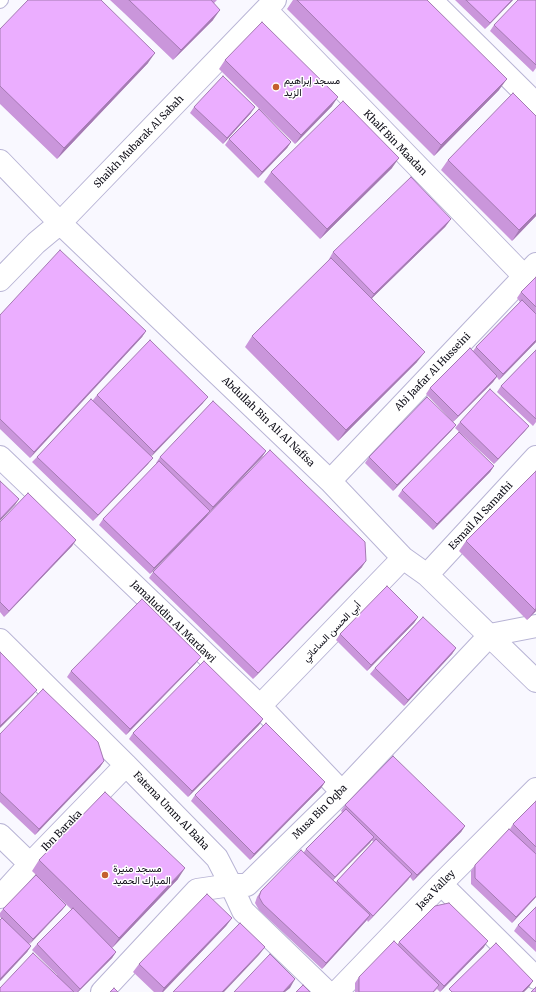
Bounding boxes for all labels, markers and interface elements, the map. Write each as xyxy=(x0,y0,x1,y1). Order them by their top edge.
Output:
place label: مسجد إبراهيم الزيد xyxy=(284,75,340,98)
marker: مسجد إبراهيم الزيد xyxy=(271,82,281,92)
street label: Shaikh Mubarak Al Sabah xyxy=(92,93,186,191)
street label: Khalf Bin Maadan xyxy=(361,108,429,178)
street label: Abi Jaafar Al Husseini xyxy=(393,331,473,413)
street label: Abdullah Bin Ali Al Nafisa xyxy=(219,375,317,469)
street label: Esmail Al Samathi xyxy=(446,480,516,552)
street label: Jamaluddin Al Mardawi xyxy=(128,578,218,666)
street label: أبي الحسن الساعاتي xyxy=(300,600,364,664)
street label: Fatema Umm Al Baha xyxy=(131,769,211,853)
street label: Musa Bin Oqba xyxy=(290,782,350,842)
street label: Ibn Baraka xyxy=(39,808,85,854)
place label: مسجد منيرة المبارك الحميد xyxy=(113,863,171,886)
street label: Jasa Valley xyxy=(414,868,458,912)
marker: مسجد منيرة المبارك الحميد xyxy=(100,870,110,880)

